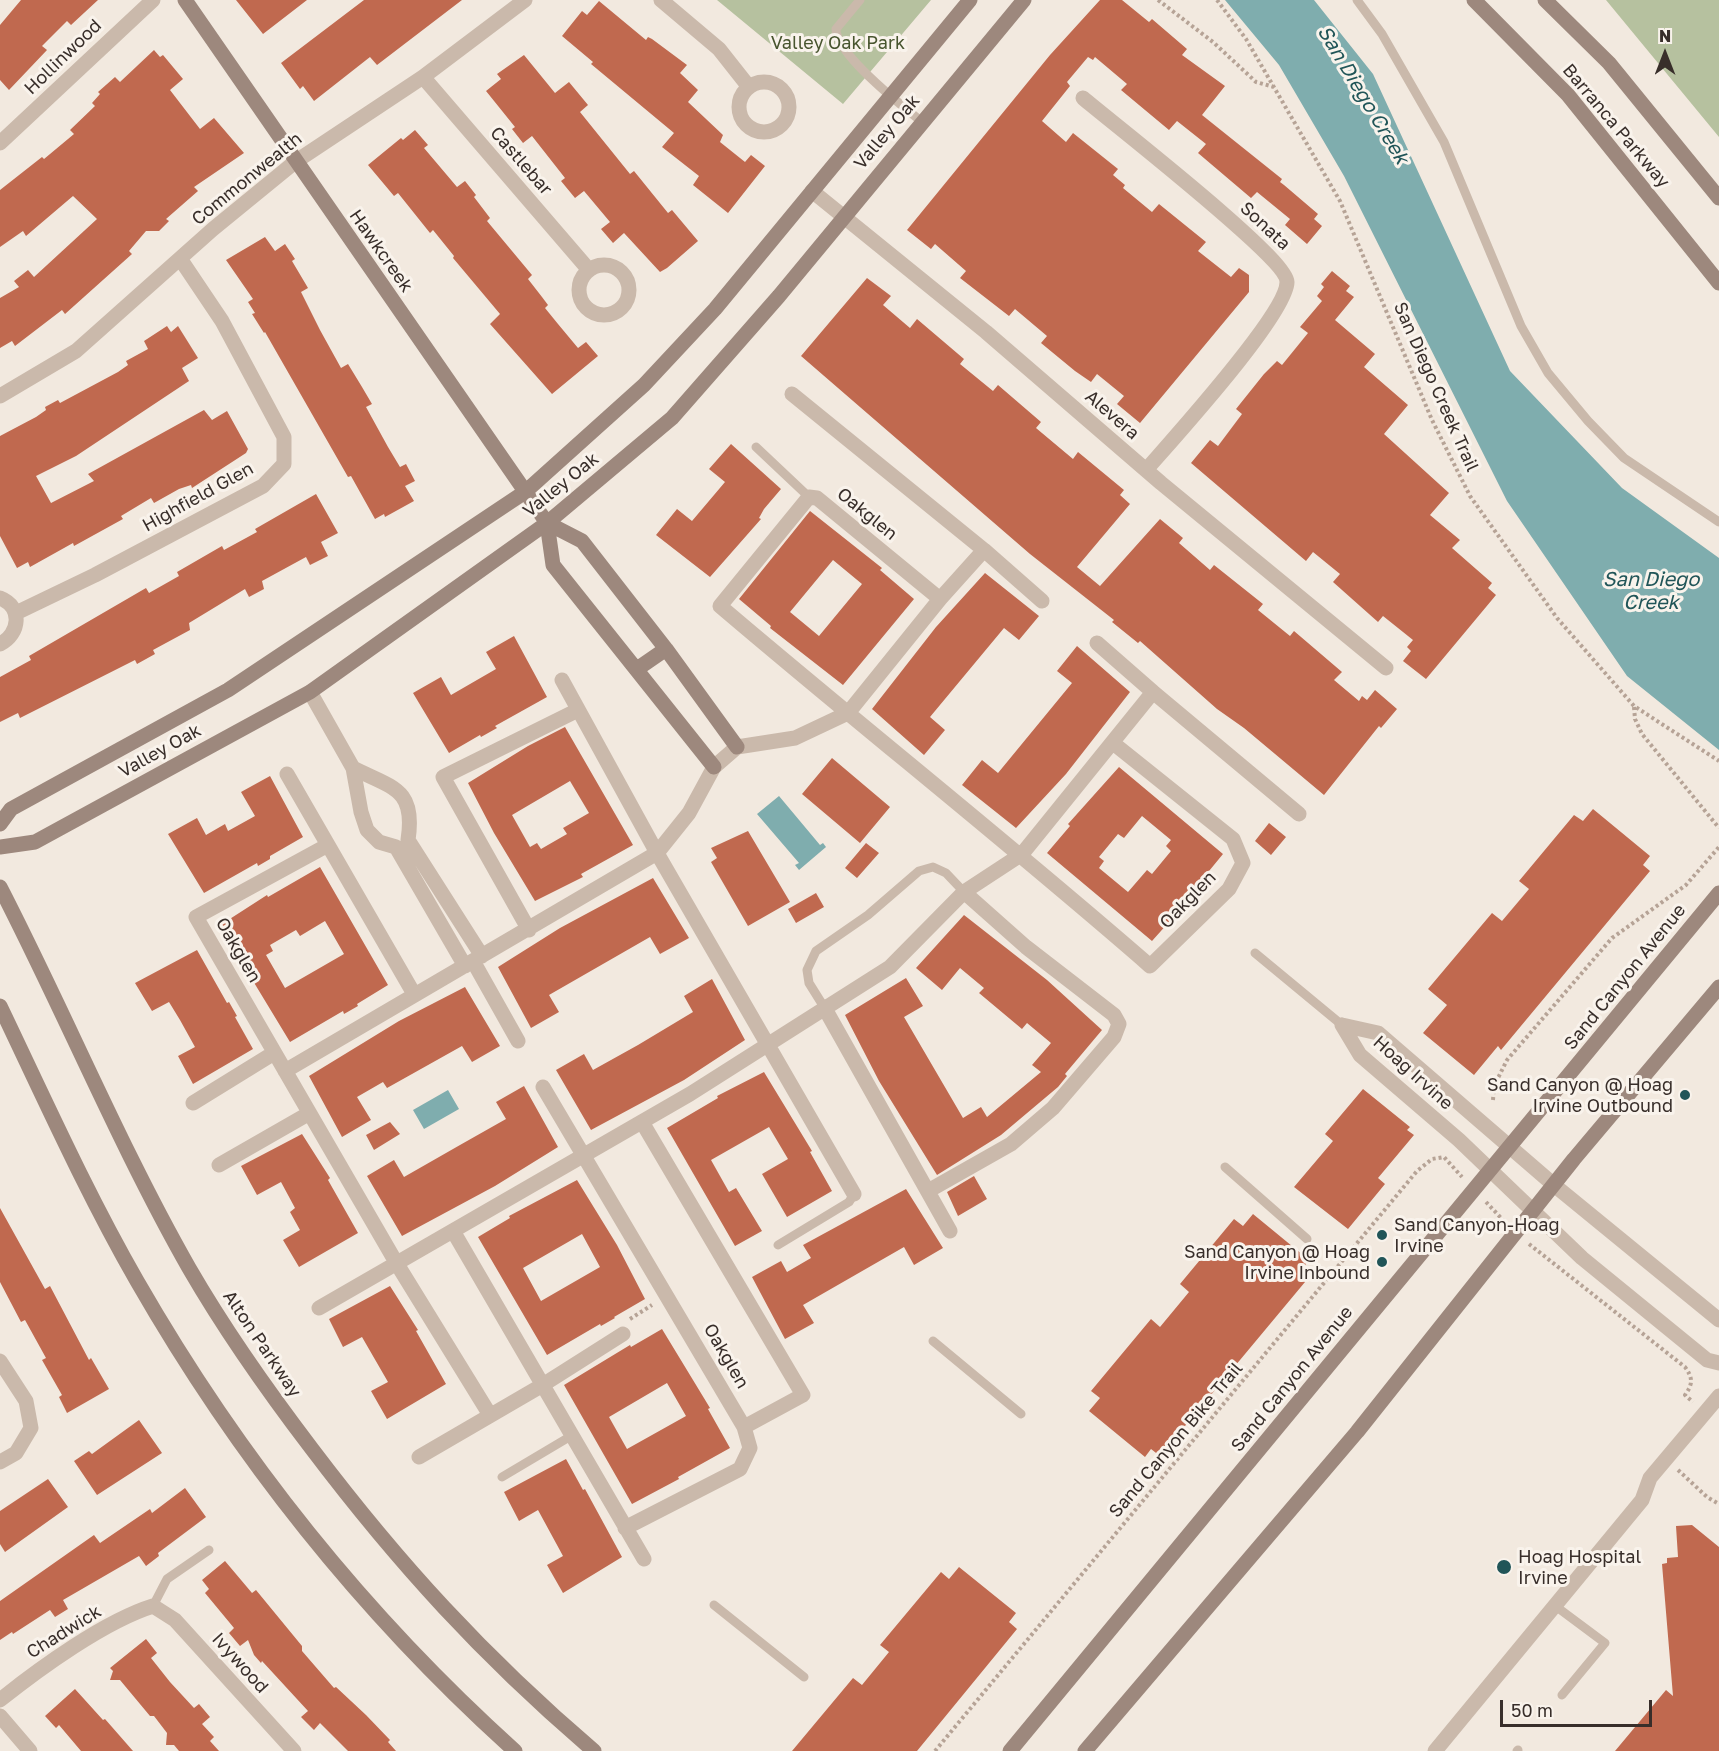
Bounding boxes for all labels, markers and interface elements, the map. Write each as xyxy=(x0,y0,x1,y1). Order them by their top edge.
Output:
street label: Hollinwood xyxy=(20,15,106,99)
water label: San Diego Creek xyxy=(1312,21,1414,169)
north arrow xyxy=(1635,24,1695,84)
text: N xyxy=(1659,26,1671,46)
park label: Valley Oak Park xyxy=(771,32,905,54)
street label: Barranca Parkway xyxy=(1558,60,1674,192)
street label: Valley Oak xyxy=(850,90,924,174)
street label: Castlebar xyxy=(485,122,557,200)
street label: Commonwealth xyxy=(188,128,306,230)
street label: Sonata xyxy=(1235,197,1295,255)
street label: Hawkcreek xyxy=(345,206,417,296)
street label: San Diego Creek Trail xyxy=(1389,299,1483,475)
street label: Alevera xyxy=(1081,386,1143,444)
street label: Valley Oak xyxy=(519,448,603,522)
street label: Highfield Glen xyxy=(139,458,257,536)
street label: Oakglen xyxy=(832,483,902,545)
water label: San Diego Creek xyxy=(1603,568,1699,615)
street label: Valley Oak xyxy=(115,720,205,782)
street label: Oakglen xyxy=(1155,867,1221,933)
street label: Sand Canyon Avenue xyxy=(1560,900,1690,1054)
street label: Oakglen xyxy=(211,914,265,986)
street label: Hoag Irvine xyxy=(1369,1032,1457,1114)
place label: Sand Canyon @ Hoag Irvine Outbound xyxy=(1487,1074,1673,1116)
marker: Sand Canyon @ Hoag Irvine Outbound xyxy=(1678,1088,1692,1102)
place label: Sand Canyon-Hoag Irvine xyxy=(1394,1214,1560,1256)
marker: Sand Canyon-Hoag Irvine xyxy=(1375,1228,1389,1242)
place label: Sand Canyon @ Hoag Irvine Inbound xyxy=(1184,1241,1370,1284)
marker: Sand Canyon @ Hoag Irvine Inbound xyxy=(1375,1255,1389,1269)
street label: Alton Parkway xyxy=(218,1287,306,1401)
street label: Sand Canyon Avenue xyxy=(1227,1302,1357,1456)
street label: Oakglen xyxy=(699,1320,753,1392)
street label: Sand Canyon Bike Trail xyxy=(1105,1358,1247,1522)
place label: Hoag Hospital Irvine xyxy=(1518,1546,1641,1588)
marker: Hoag Hospital Irvine xyxy=(1495,1558,1513,1576)
street label: Chadwick xyxy=(23,1601,105,1663)
street label: Ivywood xyxy=(207,1628,273,1698)
scale bar xyxy=(1503,1688,1654,1726)
text: 50 m xyxy=(1511,1699,1553,1721)

